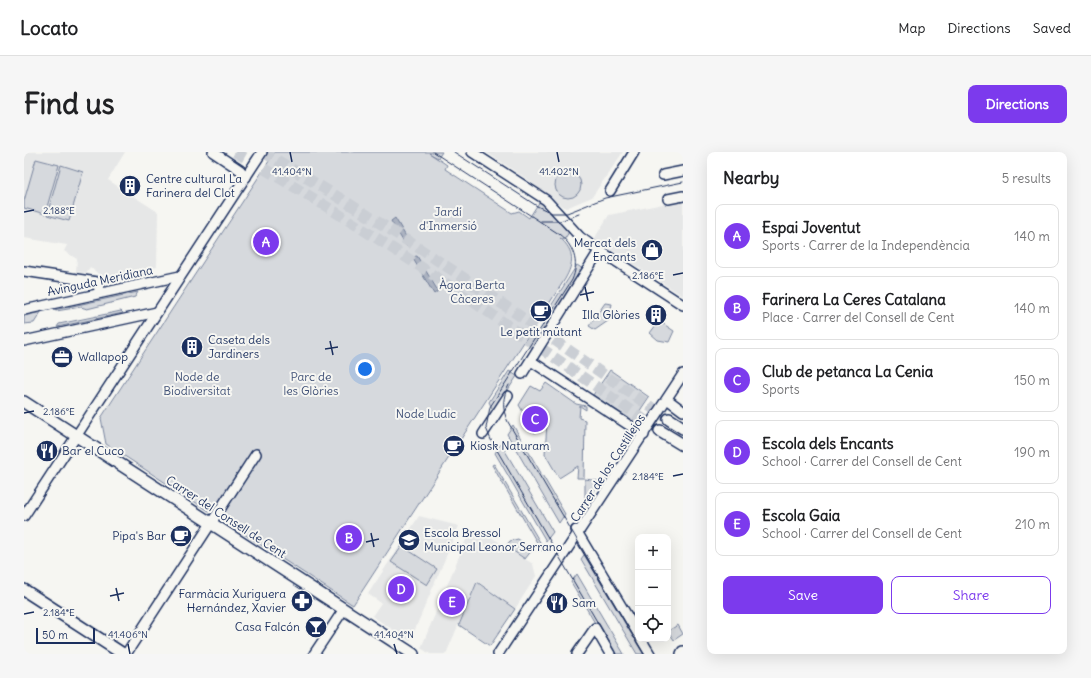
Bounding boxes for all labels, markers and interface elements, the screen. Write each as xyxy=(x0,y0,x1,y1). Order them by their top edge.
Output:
text: Locato xyxy=(20,16,78,40)
text: Map xyxy=(898,19,925,37)
text: Directions xyxy=(947,19,1011,37)
text: Saved xyxy=(1033,19,1071,37)
button: Directions xyxy=(968,85,1067,123)
text: Find us xyxy=(24,86,115,122)
text: 41.404°N xyxy=(272,165,312,178)
text: 41.402°N xyxy=(539,165,579,178)
text: Nearby xyxy=(723,167,779,189)
text: 5 results xyxy=(1002,170,1051,187)
place label: Centre cultural La Farinera del Clot xyxy=(146,171,242,200)
building icon: Centre cultural La Farinera del Clot xyxy=(117,173,143,199)
text: 2.188°E xyxy=(43,204,75,217)
park label: Jardí d'Inmersió xyxy=(419,204,477,233)
text: Espai Joventut xyxy=(762,218,861,237)
pin: A xyxy=(253,227,279,257)
text: A xyxy=(733,228,741,245)
text: 140 m xyxy=(1014,228,1050,245)
place label: Mercat dels Encants xyxy=(574,235,636,264)
shop icon: Mercat dels Encants xyxy=(639,237,665,263)
text: Sports · Carrer de la Independència xyxy=(762,237,970,254)
street label: Avinguda Meridiana xyxy=(46,262,154,299)
text: 2.186°E xyxy=(632,269,664,282)
park label: Àgora Berta Càceres xyxy=(439,277,505,306)
text: Farinera La Ceres Catalana xyxy=(762,290,946,309)
cafe icon: Le petit mütant xyxy=(528,298,554,324)
text: B xyxy=(733,300,741,317)
text: 140 m xyxy=(1014,300,1050,317)
building icon: Illa Glòries xyxy=(643,302,669,328)
place label: Illa Glòries xyxy=(582,307,640,322)
text: Place · Carrer del Consell de Cent xyxy=(762,309,954,326)
place label: Le petit mütant xyxy=(500,324,582,339)
place label: Caseta dels Jardiners xyxy=(208,332,270,361)
building icon: Caseta dels Jardiners xyxy=(179,334,205,360)
office icon: Wallapop xyxy=(49,344,75,370)
place label: Wallapop xyxy=(78,349,128,364)
your location xyxy=(355,359,375,379)
text: Club de petanca La Cenia xyxy=(762,362,933,381)
park label: Node de Biodiversitat xyxy=(163,369,231,398)
park label: Parc de les Glòries xyxy=(283,369,339,398)
text: C xyxy=(733,372,741,389)
text: 150 m xyxy=(1014,372,1050,389)
text: Sports xyxy=(762,381,800,398)
pin: C xyxy=(522,404,548,434)
text: 2.186°E xyxy=(43,405,75,418)
park label: Node Ludic xyxy=(396,406,456,421)
street label: Carrer de los Castillejos xyxy=(567,411,648,525)
cafe icon: Kiosk Naturam xyxy=(441,433,467,459)
text: Escola dels Encants xyxy=(762,434,894,453)
restaurant icon: Bar el Cuco xyxy=(34,438,60,464)
place label: Kiosk Naturam xyxy=(470,438,550,453)
place label: Bar el Cuco xyxy=(62,443,124,458)
text: D xyxy=(732,444,742,461)
text: 190 m xyxy=(1014,444,1050,461)
text: School · Carrer del Consell de Cent xyxy=(762,453,962,470)
text: 2.184°E xyxy=(632,470,664,483)
street label: Carrer del Consell de Cent xyxy=(163,472,289,561)
text: Escola Gaia xyxy=(762,506,840,525)
text: E xyxy=(733,516,741,533)
text: 210 m xyxy=(1015,516,1050,533)
cafe icon: Pipa's Bar xyxy=(168,523,194,549)
pin: B xyxy=(336,523,362,553)
place label: Escola Bressol Municipal Leonor Serrano xyxy=(424,525,563,554)
text: School · Carrer del Consell de Cent xyxy=(762,525,962,542)
school or university icon: Escola Bressol Municipal Leonor Serrano xyxy=(396,527,422,553)
place label: Pipa's Bar xyxy=(112,528,166,543)
map controls xyxy=(635,534,671,642)
button: + xyxy=(635,534,671,570)
button: − xyxy=(635,570,671,606)
pin: D xyxy=(388,574,414,604)
button: Save xyxy=(723,576,883,614)
button: Share xyxy=(891,576,1051,614)
place label: Farmàcia Xuriguera Hernández, Xavier xyxy=(179,586,286,615)
pin: E xyxy=(439,587,465,617)
pharmacy icon: Farmàcia Xuriguera Hernández, Xavier xyxy=(289,588,315,614)
restaurant icon: Sam xyxy=(544,590,570,616)
place label: Sam xyxy=(572,595,597,610)
text: 2.184°E xyxy=(43,606,75,619)
button: locate xyxy=(635,606,671,642)
bar icon: Casa Falcón xyxy=(303,614,329,640)
place label: Casa Falcón xyxy=(235,619,300,634)
scale bar xyxy=(36,626,95,645)
text: 50 m xyxy=(42,628,68,642)
text: 41.406°N xyxy=(108,628,148,641)
text: 41.404°N xyxy=(374,628,414,641)

